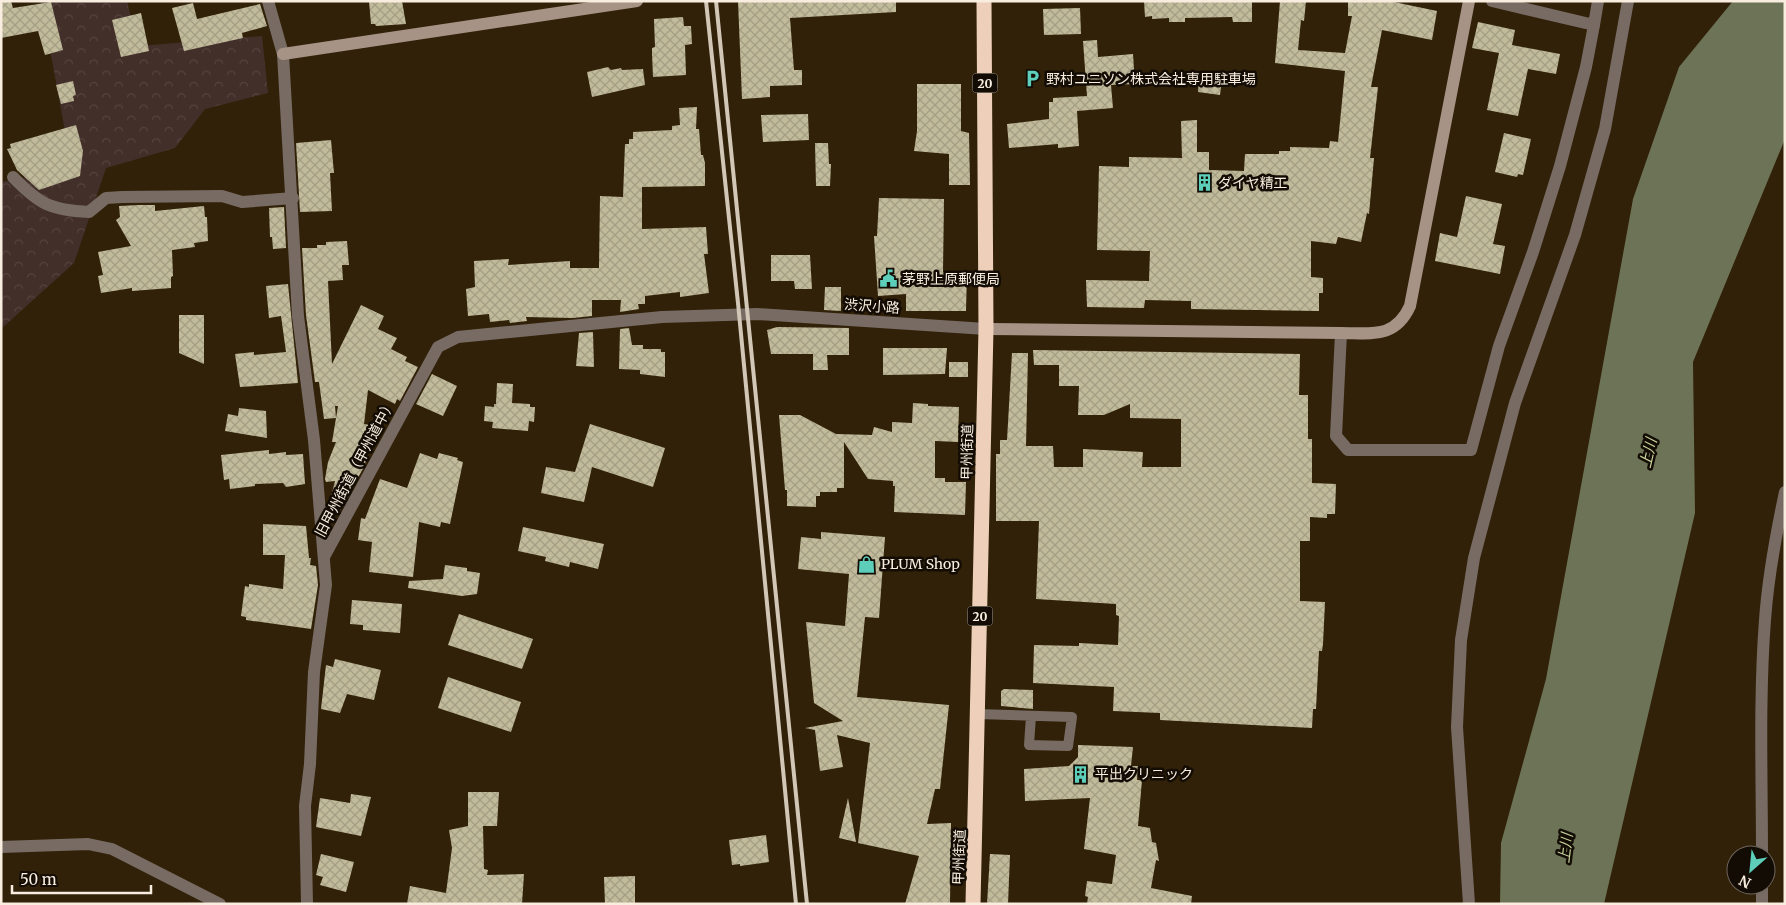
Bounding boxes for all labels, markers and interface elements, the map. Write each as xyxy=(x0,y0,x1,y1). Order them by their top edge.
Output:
parking icon: 野村ユニソン株式会社専用駐車場 xyxy=(1022,69,1042,89)
place label: 野村ユニソン株式会社専用駐車場 xyxy=(1046,70,1256,88)
road number: 20 xyxy=(972,74,998,92)
building icon: ダイヤ精工 xyxy=(1194,173,1214,193)
place label: ダイヤ精工 xyxy=(1218,174,1288,192)
public building icon: 茅野上原郵便局 xyxy=(878,269,898,289)
place label: 茅野上原郵便局 xyxy=(902,270,1000,288)
street label: 渋沢小路 xyxy=(843,295,901,317)
street label: 旧甲州街道（甲州道中） xyxy=(311,396,399,540)
street label: 甲州街道 xyxy=(958,424,976,480)
water label: 上川 xyxy=(1635,434,1661,470)
shop icon: PLUM Shop xyxy=(857,554,877,574)
place label: PLUM Shop xyxy=(881,555,960,573)
road number: 20 xyxy=(968,606,992,626)
building icon: 平出クリニック xyxy=(1071,764,1091,784)
place label: 平出クリニック xyxy=(1095,765,1193,783)
street label: 甲州街道 xyxy=(949,829,969,885)
water label: 上川 xyxy=(1554,830,1577,864)
north arrow xyxy=(1726,845,1776,895)
scale bar xyxy=(12,862,151,894)
text: 50 m xyxy=(20,870,57,889)
text: N xyxy=(1736,871,1754,892)

